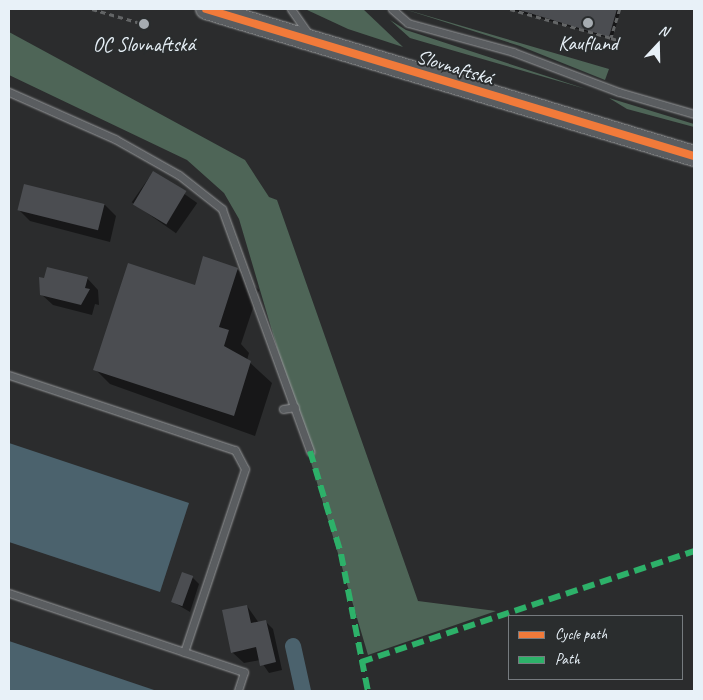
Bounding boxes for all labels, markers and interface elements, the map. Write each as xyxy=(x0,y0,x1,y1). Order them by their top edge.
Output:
marker: Kaufland xyxy=(582,17,594,29)
marker: OC Slovnaftská xyxy=(138,18,150,30)
north arrow xyxy=(633,20,683,70)
text: N xyxy=(656,21,671,40)
place label: Kaufland xyxy=(558,31,618,55)
place label: OC Slovnaftská xyxy=(93,32,195,56)
street label: Slovnaftská xyxy=(414,44,496,90)
legend xyxy=(508,615,683,680)
text: Cycle path xyxy=(555,625,607,644)
text: Path xyxy=(555,650,580,669)

